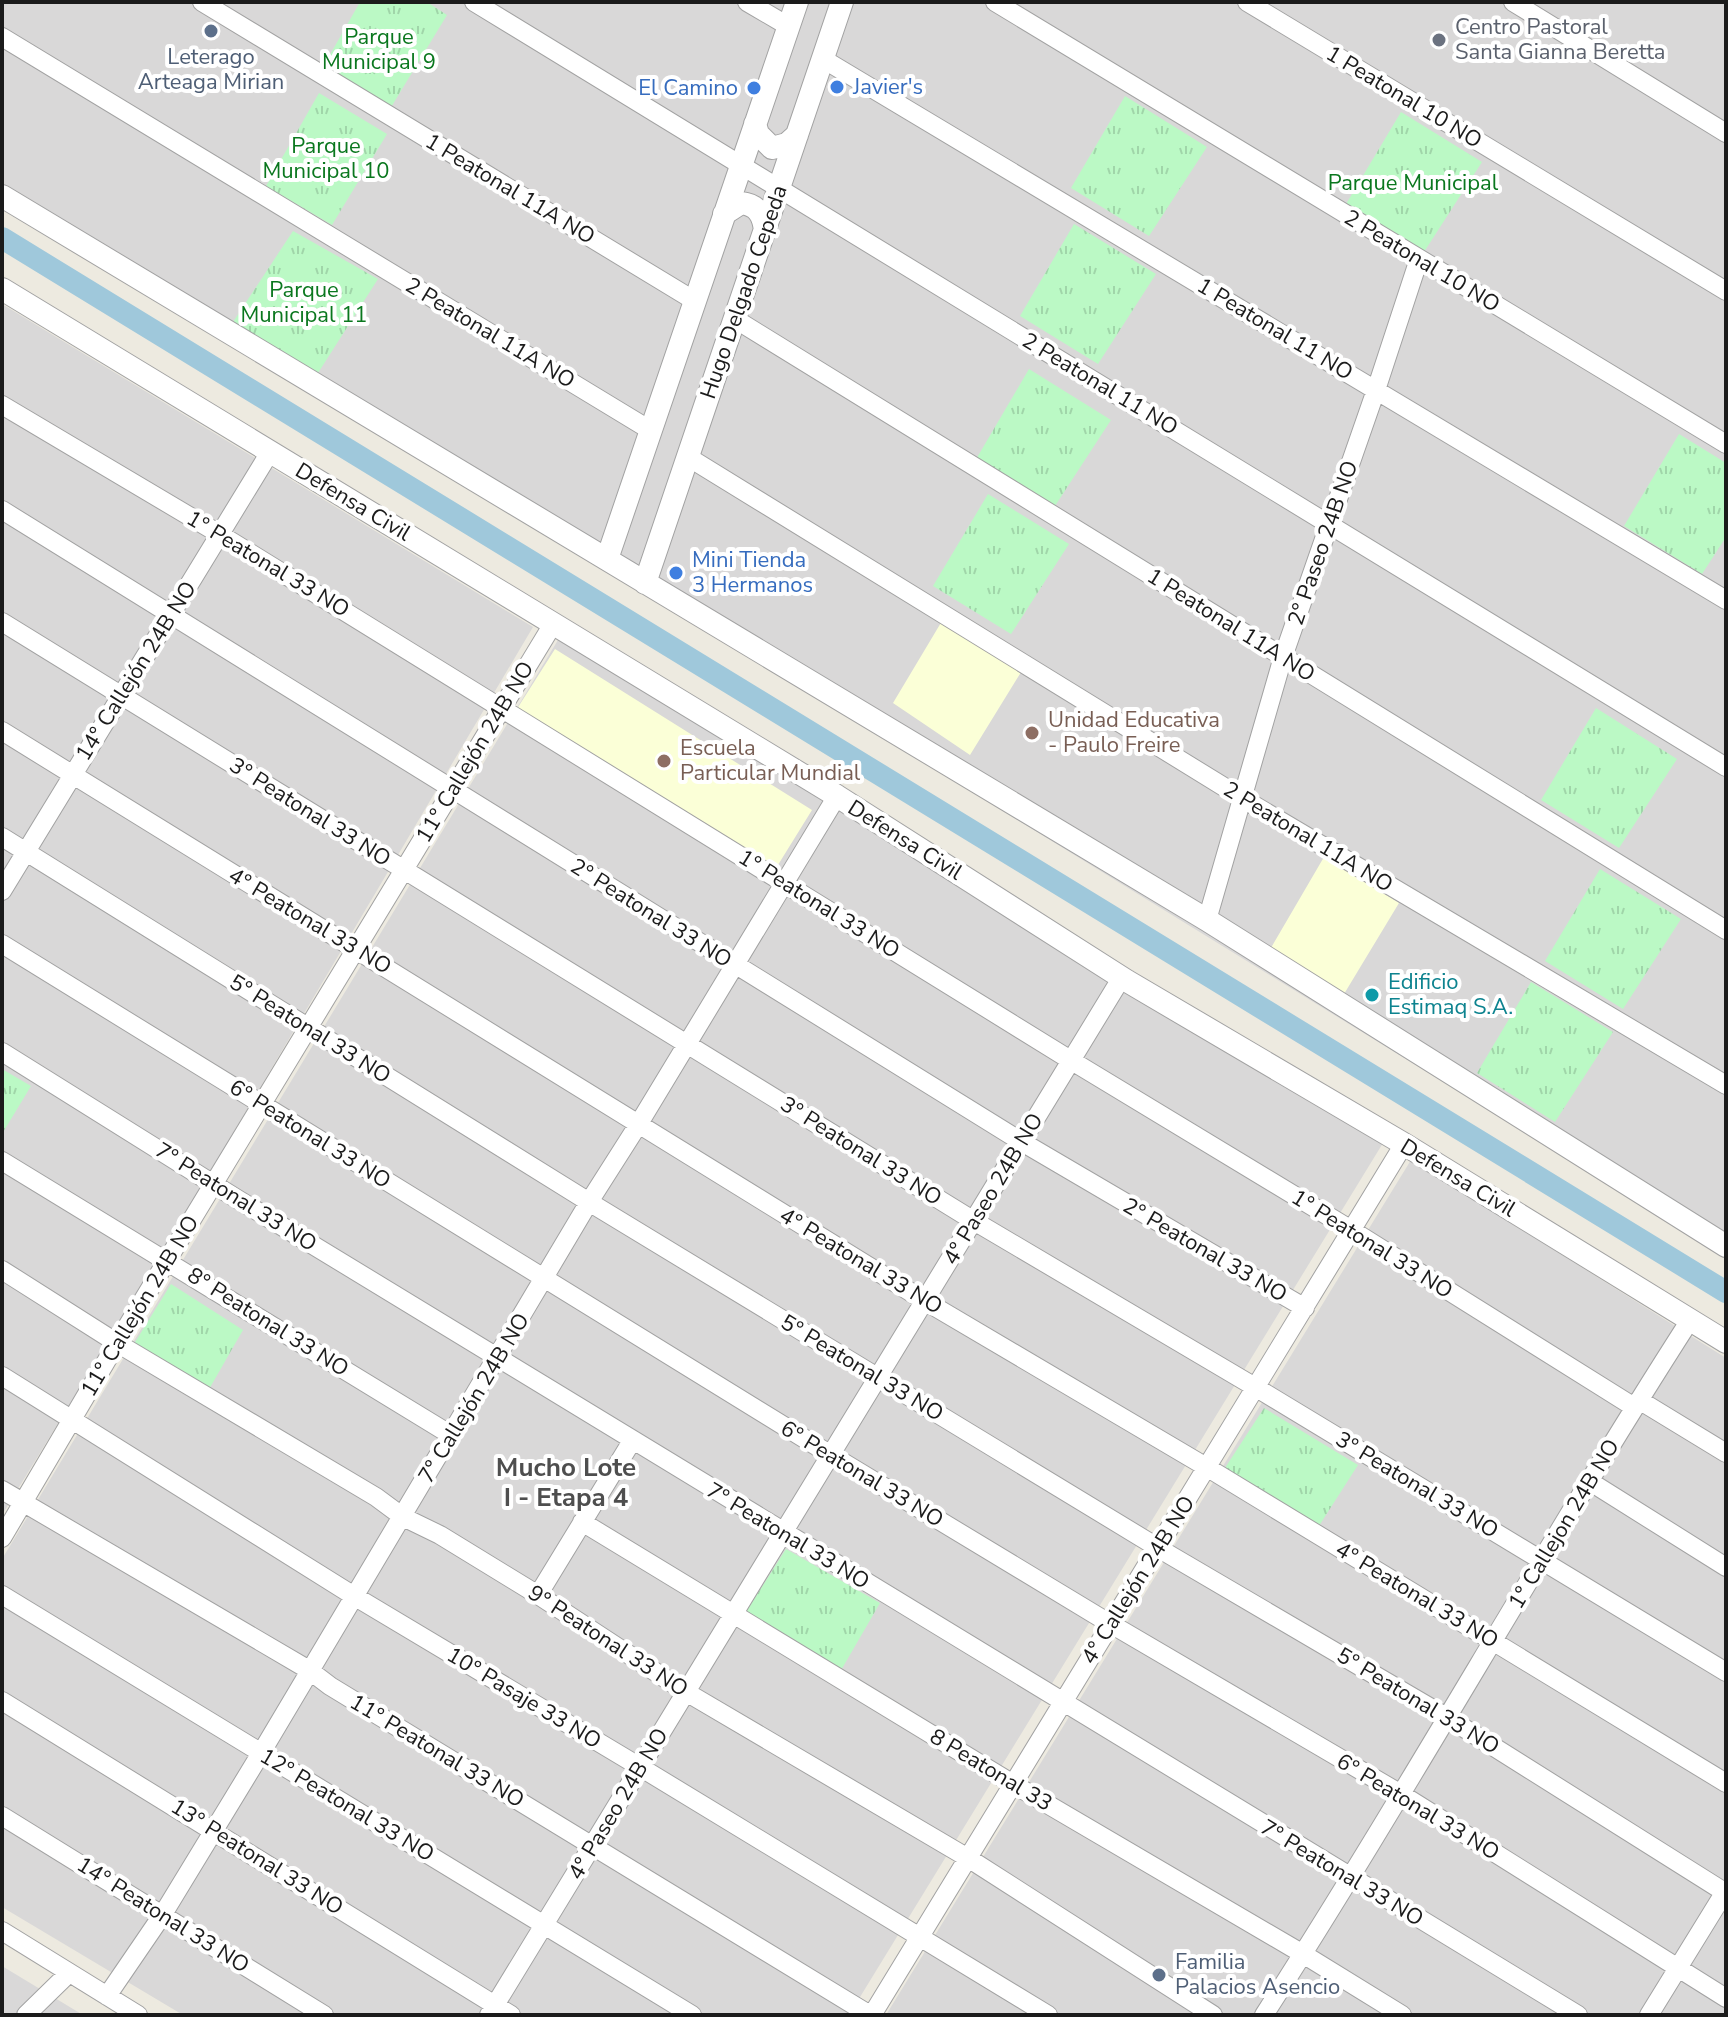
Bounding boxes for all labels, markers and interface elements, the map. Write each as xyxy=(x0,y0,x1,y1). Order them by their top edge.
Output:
place label: Centro Pastoral Santa Gianna Beretta xyxy=(1455,12,1666,67)
marker: Leterago Arteaga Mirian xyxy=(202,22,220,40)
park label: Parque Municipal 9 xyxy=(322,22,436,77)
marker: Centro Pastoral Santa Gianna Beretta xyxy=(1430,31,1448,49)
street label: 1 Peatonal 10 NO xyxy=(1320,39,1488,155)
place label: Leterago Arteaga Mirian xyxy=(138,42,284,97)
place label: Javier's xyxy=(852,72,923,102)
place label: El Camino xyxy=(638,73,738,103)
marker: Javier's xyxy=(828,78,846,96)
marker: El Camino xyxy=(745,79,763,97)
street label: 1 Peatonal 11A NO xyxy=(420,126,600,252)
park label: Parque Municipal 10 xyxy=(262,131,390,186)
park label: Parque Municipal xyxy=(1328,168,1499,198)
street label: Hugo Delgado Cepeda xyxy=(693,181,795,403)
street label: 2 Peatonal 10 NO xyxy=(1338,203,1506,319)
street label: 2 Peatonal 11A NO xyxy=(400,270,580,396)
street label: 1 Peatonal 11 NO xyxy=(1191,271,1359,387)
park label: Parque Municipal 11 xyxy=(240,275,368,330)
street label: 2 Peatonal 11 NO xyxy=(1016,326,1184,442)
street label: Defensa Civil xyxy=(290,456,417,549)
street label: 2° Paseo 24B NO xyxy=(1281,457,1365,629)
street label: 1° Peatonal 33 NO xyxy=(181,503,355,625)
place label: Mini Tienda 3 Hermanos xyxy=(692,545,813,600)
street label: 1 Peatonal 11A NO xyxy=(1141,561,1321,689)
marker: Mini Tienda 3 Hermanos xyxy=(667,564,685,582)
street label: 14° Callejón 24B NO xyxy=(69,575,203,767)
street label: 11° Callejón 24B NO xyxy=(409,656,541,848)
place label: Unidad Educativa - Paulo Freire xyxy=(1048,705,1220,760)
marker: Unidad Educativa - Paulo Freire xyxy=(1023,724,1041,742)
place label: Escuela Particular Mundial xyxy=(680,733,861,788)
street label: 3° Peatonal 33 NO xyxy=(224,750,396,874)
marker: Escuela Particular Mundial xyxy=(655,752,673,770)
street label: 2 Peatonal 11A NO xyxy=(1218,774,1398,900)
street label: Defensa Civil xyxy=(842,793,968,887)
street label: 1° Peatonal 33 NO xyxy=(733,842,905,966)
street label: 2° Peatonal 33 NO xyxy=(565,851,737,975)
street label: 4° Peatonal 33 NO xyxy=(223,860,397,982)
street label: 5° Peatonal 33 NO xyxy=(224,967,396,1091)
place label: Edificio Estimaq S.A. xyxy=(1388,967,1513,1022)
marker: Edificio Estimaq S.A. xyxy=(1363,986,1381,1004)
street label: 6° Peatonal 33 NO xyxy=(224,1072,396,1196)
street label: 3° Peatonal 33 NO xyxy=(775,1089,947,1213)
street label: 4° Paseo 24B NO xyxy=(936,1107,1050,1271)
street label: Defensa Civil xyxy=(1395,1132,1522,1225)
street label: 7° Peatonal 33 NO xyxy=(150,1135,322,1259)
street label: 1° Peatonal 33 NO xyxy=(1286,1182,1458,1306)
street label: 2° Peatonal 33 NO xyxy=(1117,1191,1293,1309)
street label: 4° Peatonal 33 NO xyxy=(774,1200,948,1322)
street label: 11° Callejón 24B NO xyxy=(74,1210,206,1402)
street label: 8° Peatonal 33 NO xyxy=(182,1260,354,1384)
street label: 7° Callejón 24B NO xyxy=(411,1307,537,1489)
street label: 5° Peatonal 33 NO xyxy=(775,1307,949,1429)
street label: 6° Peatonal 33 NO xyxy=(775,1413,949,1535)
street label: 3° Peatonal 33 NO xyxy=(1330,1424,1504,1546)
street label: 1° Callejon 24B NO xyxy=(1501,1433,1627,1615)
district label: Mucho Lote I - Etapa 4 xyxy=(496,1450,636,1515)
street label: 7° Peatonal 33 NO xyxy=(701,1475,875,1597)
street label: 4° Callejón 24B NO xyxy=(1074,1490,1202,1670)
street label: 4° Peatonal 33 NO xyxy=(1330,1534,1504,1656)
street label: 9° Peatonal 33 NO xyxy=(522,1578,694,1704)
street label: 10° Pasaje 33 NO xyxy=(441,1640,607,1756)
street label: 5° Peatonal 33 NO xyxy=(1331,1640,1505,1762)
street label: 11° Peatonal 33 NO xyxy=(344,1687,530,1815)
street label: 4° Paseo 24B NO xyxy=(561,1722,675,1886)
street label: 8 Peatonal 33 xyxy=(924,1722,1058,1818)
street label: 12° Peatonal 33 NO xyxy=(254,1741,440,1869)
street label: 6° Peatonal 33 NO xyxy=(1331,1746,1505,1868)
street label: 13° Peatonal 33 NO xyxy=(165,1792,349,1922)
street label: 7° Peatonal 33 NO xyxy=(1255,1812,1429,1934)
street label: 14° Peatonal 33 NO xyxy=(71,1850,255,1980)
place label: Familia Palacios Asencio xyxy=(1175,1947,1340,2002)
marker: Familia Palacios Asencio xyxy=(1150,1966,1168,1984)

